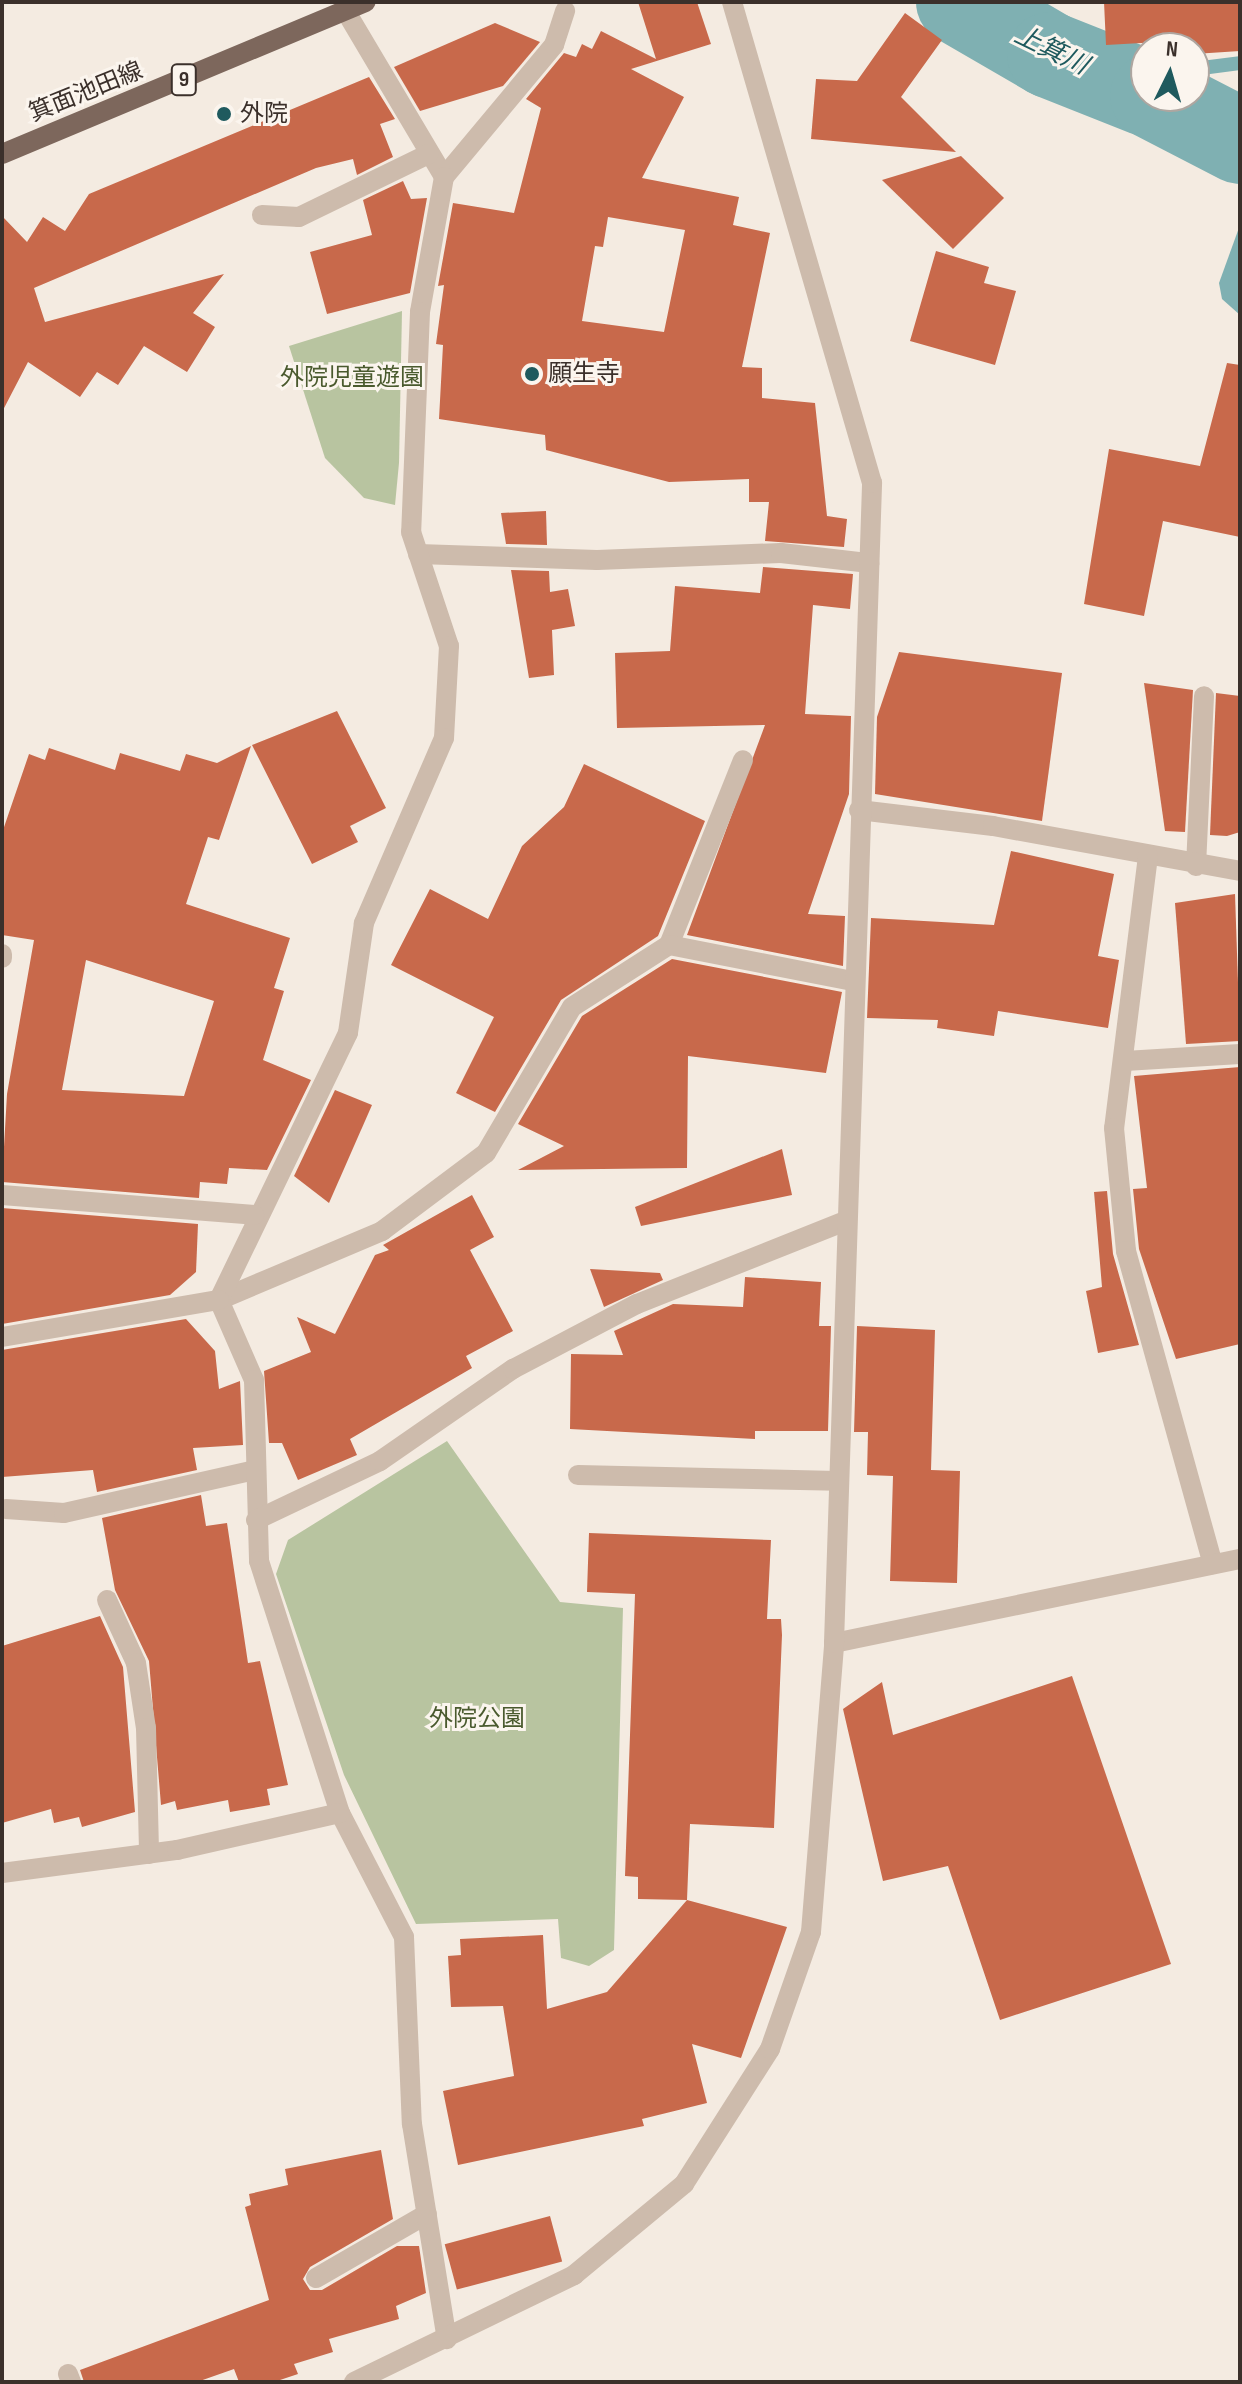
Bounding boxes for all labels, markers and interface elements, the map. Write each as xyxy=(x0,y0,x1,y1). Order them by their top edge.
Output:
water label: 上箕川 xyxy=(1009,20,1093,82)
north arrow xyxy=(1130,32,1210,112)
text: N xyxy=(1165,36,1179,64)
street label: 箕面池田線 xyxy=(25,56,147,128)
road number: 9 xyxy=(170,62,198,98)
place label: 外院 xyxy=(240,100,288,128)
marker: 外院 xyxy=(215,105,233,123)
place label: 願生寺 xyxy=(548,360,620,388)
park label: 外院児童遊園 xyxy=(280,364,424,392)
marker: 願生寺 xyxy=(523,365,541,383)
park label: 外院公園 xyxy=(429,1705,525,1733)

